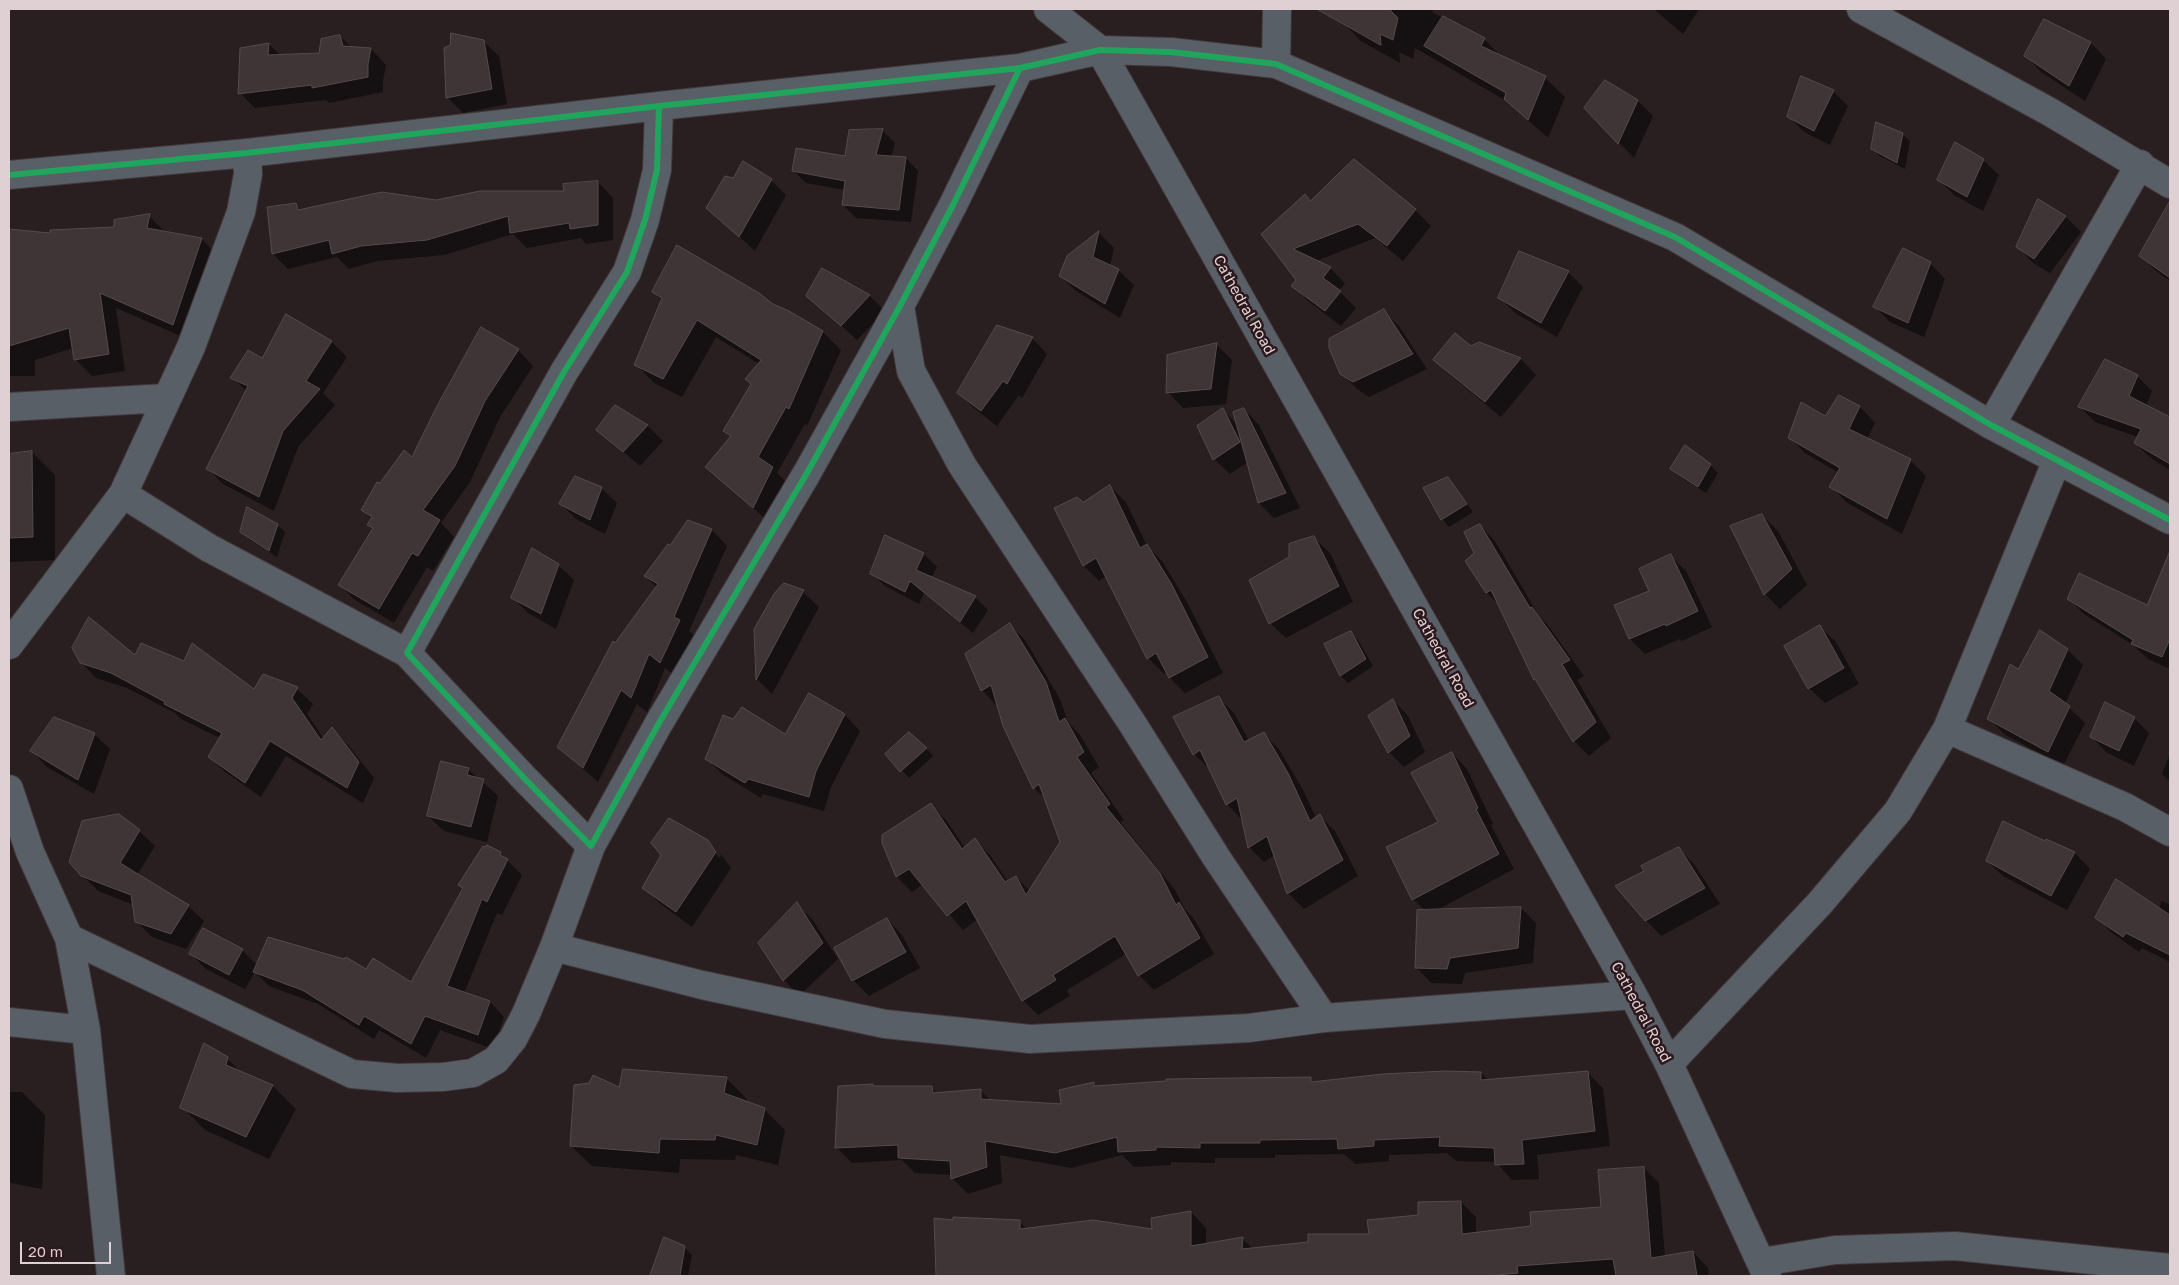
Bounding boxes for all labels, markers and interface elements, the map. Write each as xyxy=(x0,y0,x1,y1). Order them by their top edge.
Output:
street label: Cathedral Road xyxy=(1209,252,1279,358)
street label: Cathedral Road xyxy=(1408,605,1478,711)
street label: Cathedral Road xyxy=(1607,959,1675,1065)
scale bar xyxy=(22,1232,114,1264)
text: 20 m xyxy=(28,1242,63,1260)

